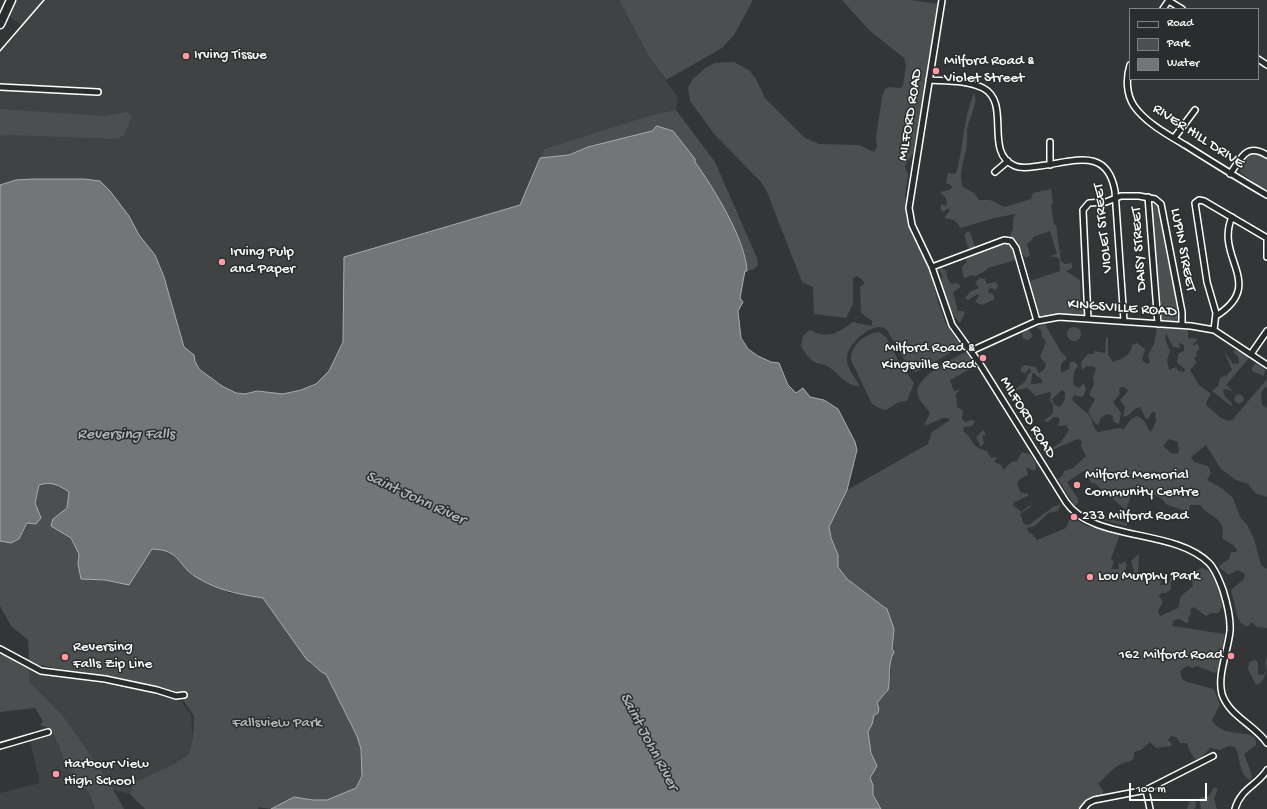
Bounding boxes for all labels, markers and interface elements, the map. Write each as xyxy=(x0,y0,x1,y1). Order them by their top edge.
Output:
legend xyxy=(1129,8,1259,80)
text: Road xyxy=(1167,17,1193,31)
text: Park xyxy=(1167,37,1190,51)
place label: Irving Tissue xyxy=(194,47,267,65)
marker: Irving Tissue xyxy=(181,51,191,61)
place label: Milford Road & Violet Street xyxy=(944,53,1034,88)
text: Water xyxy=(1167,57,1199,71)
marker: Milford Road & Violet Street xyxy=(931,66,941,76)
street label: MILFORD ROAD xyxy=(895,68,927,162)
street label: RIVER HILL DRIVE xyxy=(1149,101,1247,173)
street label: VIOLET STREET xyxy=(1090,182,1118,274)
street label: DAISY STREET xyxy=(1128,206,1152,292)
street label: LUPIN STREET xyxy=(1165,207,1199,293)
place label: Irving Pulp and Paper xyxy=(230,244,295,279)
marker: Irving Pulp and Paper xyxy=(217,257,227,267)
street label: KINGSVILLE ROAD xyxy=(1067,296,1177,322)
place label: Milford Road & Kingsville Road xyxy=(882,340,975,375)
marker: Milford Road & Kingsville Road xyxy=(978,353,988,363)
street label: MILFORD ROAD xyxy=(995,374,1059,462)
water label: Reversing Falls xyxy=(77,426,175,446)
place label: Milford Memorial Community Centre xyxy=(1085,467,1199,502)
water label: Saint John River xyxy=(362,468,468,530)
marker: Milford Memorial Community Centre xyxy=(1072,480,1082,490)
place label: 233 Milford Road xyxy=(1082,508,1188,526)
marker: 233 Milford Road xyxy=(1069,512,1079,522)
place label: Lou Murphy Park xyxy=(1098,568,1200,586)
marker: Lou Murphy Park xyxy=(1085,572,1095,582)
place label: Reversing Falls Zip Line xyxy=(73,639,152,674)
place label: 162 Milford Road xyxy=(1119,647,1223,665)
marker: 162 Milford Road xyxy=(1226,651,1236,661)
marker: Reversing Falls Zip Line xyxy=(60,652,70,662)
water label: Saint John River xyxy=(614,690,682,794)
park label: Fallsview Park xyxy=(232,715,322,733)
place label: Harbour View High School xyxy=(64,756,149,791)
marker: Harbour View High School xyxy=(51,769,61,779)
scale bar xyxy=(1131,775,1209,801)
text: 100 m xyxy=(1136,783,1166,797)

